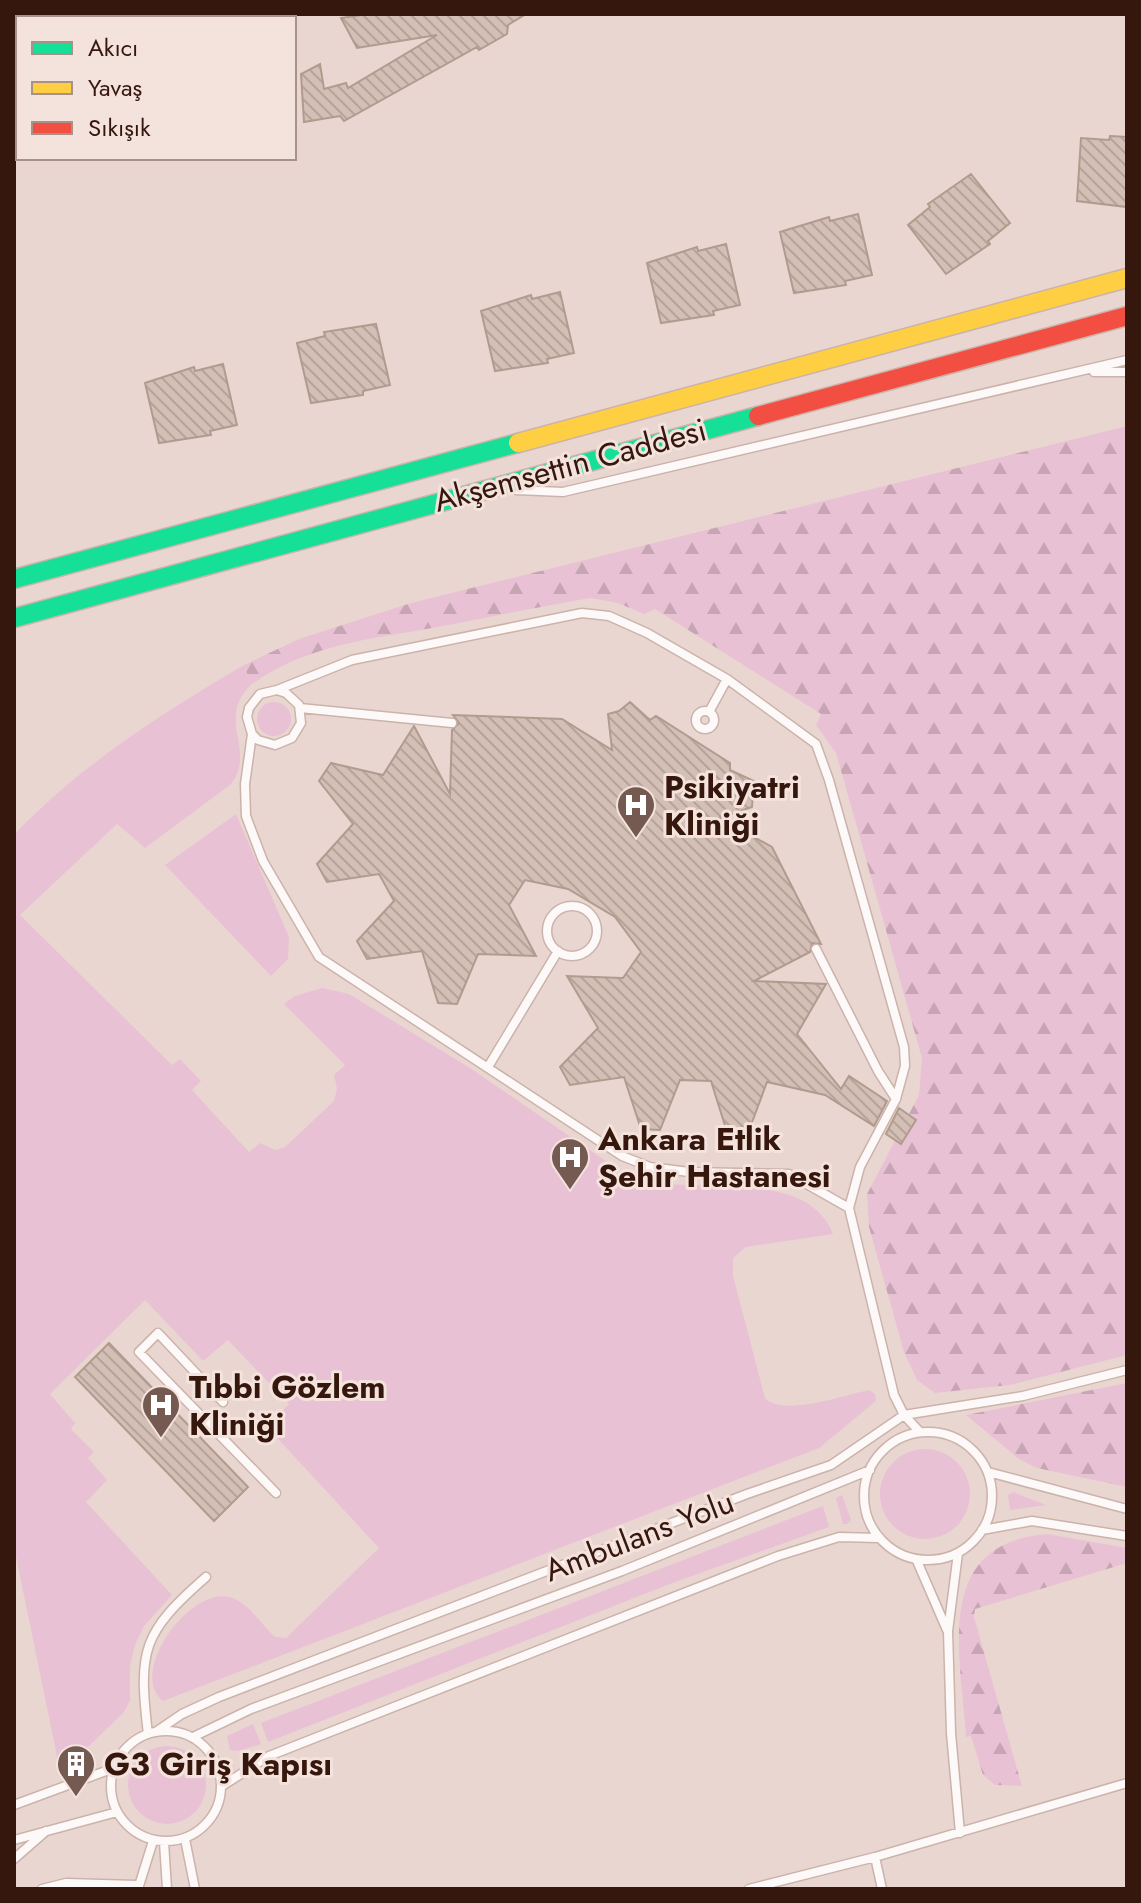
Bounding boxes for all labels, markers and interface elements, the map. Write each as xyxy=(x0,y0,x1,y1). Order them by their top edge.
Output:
legend xyxy=(16,16,296,160)
text: Akıcı xyxy=(88,30,138,65)
text: Yavaş xyxy=(88,70,142,105)
text: Sıkışık xyxy=(88,110,151,145)
street label: Akşemsettin Caddesi xyxy=(429,406,711,524)
place label: Psikiyatri Kliniği xyxy=(664,764,800,847)
hospital icon: Psikiyatri Kliniği xyxy=(615,784,657,839)
place label: Ankara Etlik Şehir Hastanesi xyxy=(597,1116,831,1199)
hospital icon: Ankara Etlik Şehir Hastanesi xyxy=(549,1136,591,1191)
place label: Tıbbi Gözlem Kliniği xyxy=(189,1364,386,1447)
hospital icon: Tıbbi Gözlem Kliniği xyxy=(140,1384,182,1439)
street label: Ambulans Yolu xyxy=(538,1479,740,1593)
place label: G3 Giriş Kapısı xyxy=(104,1741,332,1787)
building icon: G3 Giriş Kapısı xyxy=(55,1743,97,1798)

